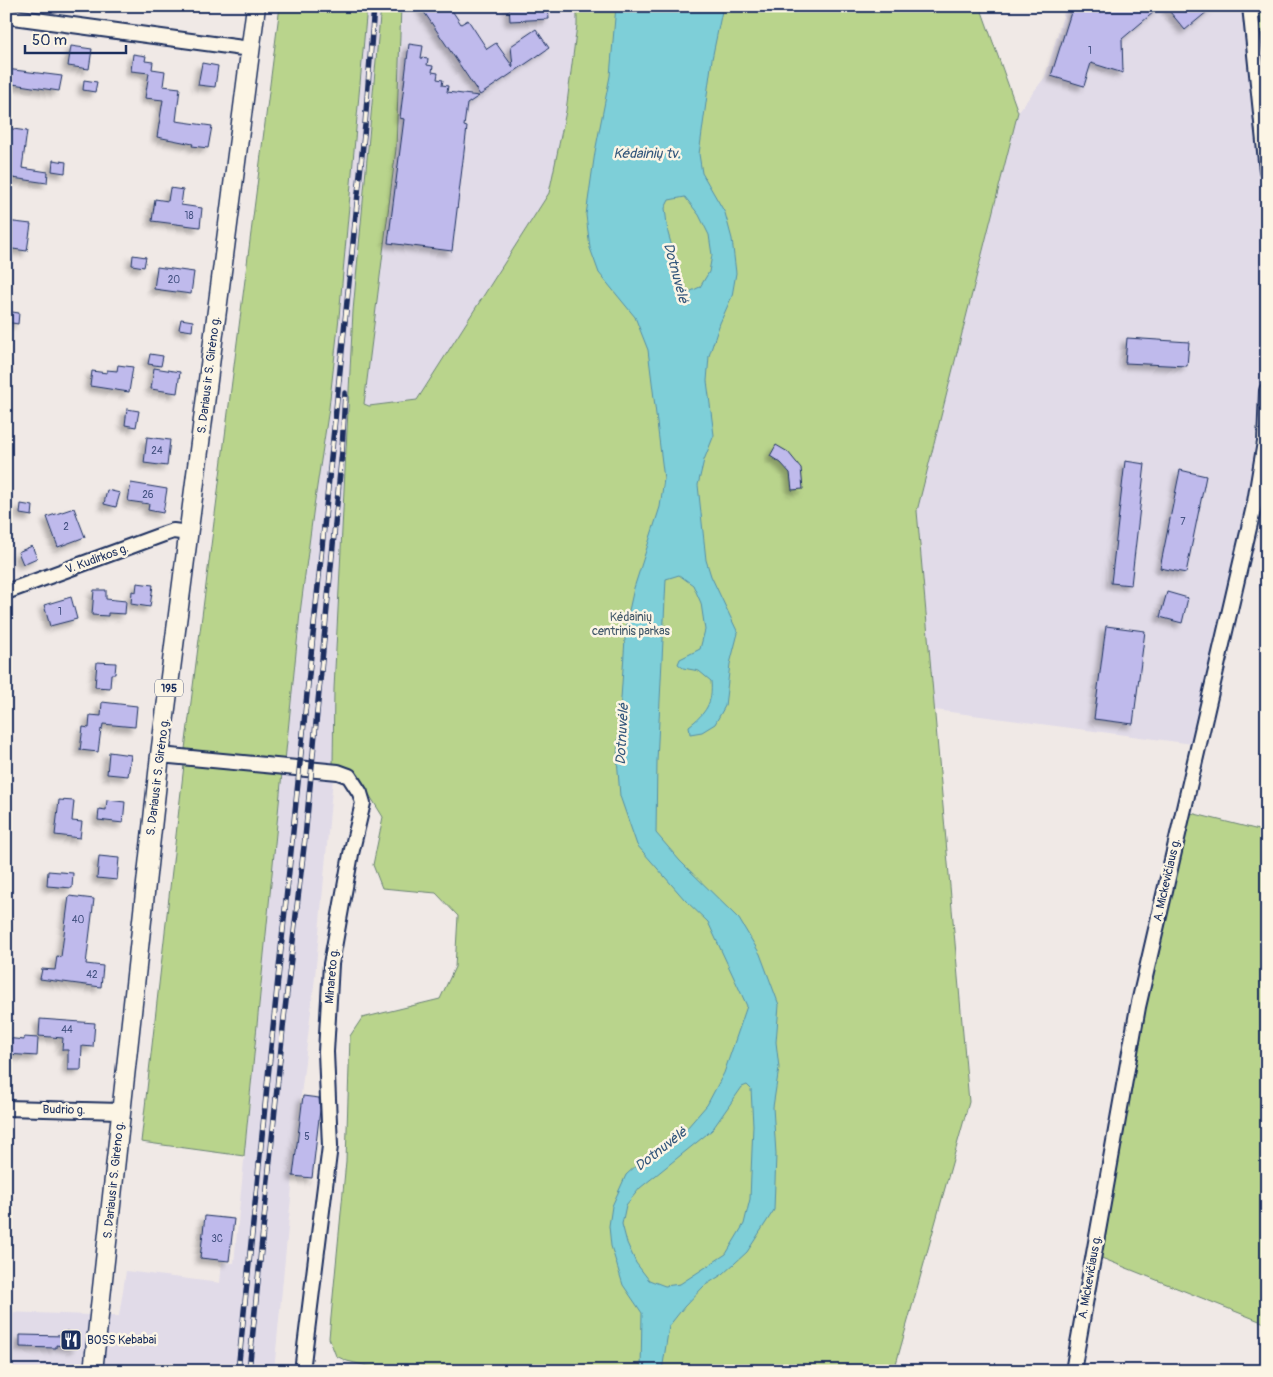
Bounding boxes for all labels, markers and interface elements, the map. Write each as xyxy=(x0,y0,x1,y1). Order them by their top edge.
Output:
scale bar xyxy=(25,22,126,54)
text: 50 m xyxy=(32,31,67,50)
house number: 1 xyxy=(1088,45,1092,57)
water label: Kėdainių tv. xyxy=(613,145,681,162)
house number: 18 xyxy=(185,210,193,222)
water label: Dotnuvėlė xyxy=(660,241,693,306)
house number: 20 xyxy=(168,274,180,286)
street label: S. Dariaus ir S. Girėno g. xyxy=(194,316,224,434)
house number: 24 xyxy=(151,445,163,457)
house number: 26 xyxy=(142,489,154,501)
house number: 7 xyxy=(1180,516,1186,528)
house number: 2 xyxy=(63,521,69,533)
street label: V. Kudirkos g. xyxy=(63,541,131,577)
house number: 1 xyxy=(58,606,62,618)
park label: Kėdainių centrinis parkas xyxy=(592,610,671,639)
road number: 195 xyxy=(155,680,183,696)
water label: Dotnuvėlė xyxy=(612,701,632,765)
street label: S. Dariaus ir S. Girėno g. xyxy=(143,718,173,836)
street label: A. Mickevičiaus g. xyxy=(1150,837,1184,923)
house number: 40 xyxy=(72,914,84,926)
street label: Minareto g. xyxy=(322,948,342,1004)
house number: 42 xyxy=(86,969,98,981)
house number: 44 xyxy=(61,1024,73,1036)
street label: Budrio g. xyxy=(42,1102,86,1118)
street label: S. Dariaus ir S. Girėno g. xyxy=(100,1121,128,1239)
water label: Dotnuvėlė xyxy=(632,1122,692,1175)
house number: 5 xyxy=(304,1131,310,1143)
house number: 3C xyxy=(211,1233,223,1245)
street label: A. Mickevičiaus g. xyxy=(1075,1234,1105,1320)
restaurant icon: BOSS Kebabai xyxy=(59,1328,83,1352)
place label: BOSS Kebabai xyxy=(87,1333,156,1348)

